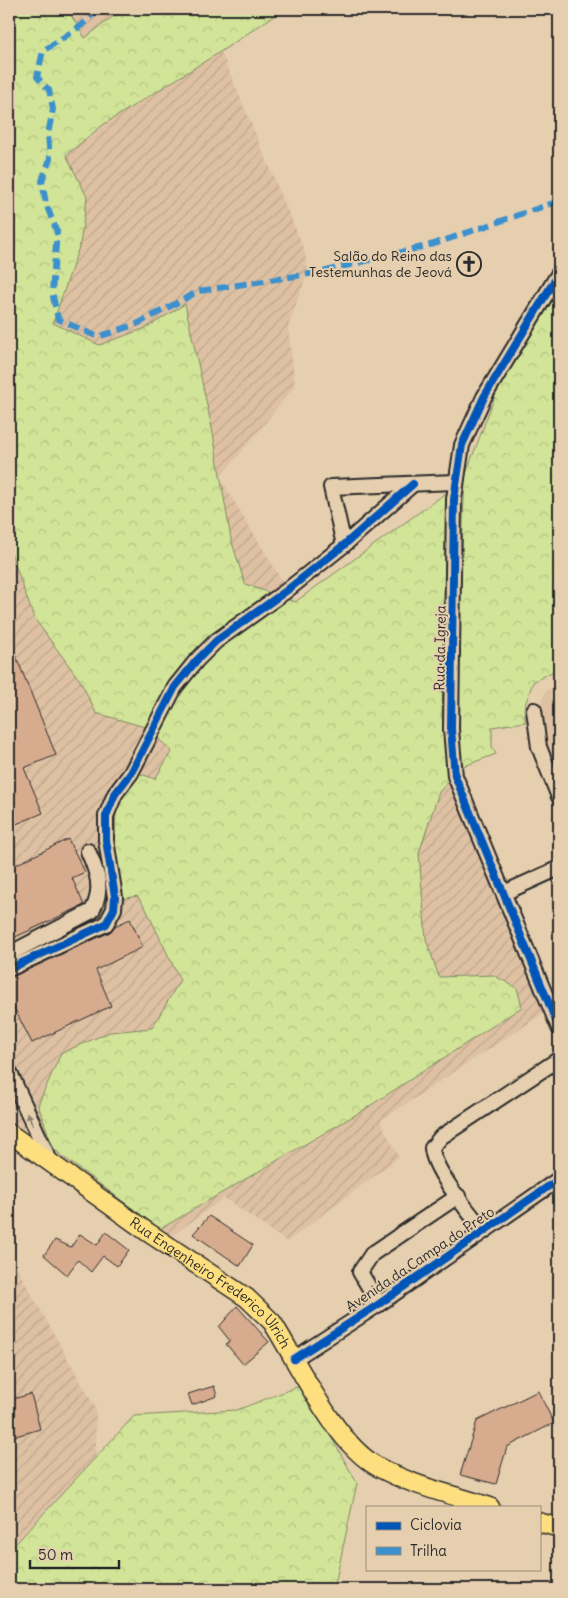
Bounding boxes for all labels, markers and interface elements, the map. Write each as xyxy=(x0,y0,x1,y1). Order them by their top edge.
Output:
place label: Salão do Reino das Testemunhas de Jeová xyxy=(309,247,452,281)
church icon: Salão do Reino das Testemunhas de Jeová xyxy=(456,251,482,277)
street label: Rua da Igreja xyxy=(430,605,450,691)
one-way arrow xyxy=(26,1112,34,1126)
street label: Avenida da Campa do Preto xyxy=(342,1202,498,1316)
street label: Rua Engenheiro Frederico Ulrich xyxy=(126,1213,295,1352)
legend xyxy=(366,1506,540,1570)
text: Ciclovia xyxy=(410,1515,462,1534)
scale bar xyxy=(30,1538,119,1570)
text: Trilha xyxy=(410,1541,447,1560)
text: 50 m xyxy=(38,1545,73,1564)

